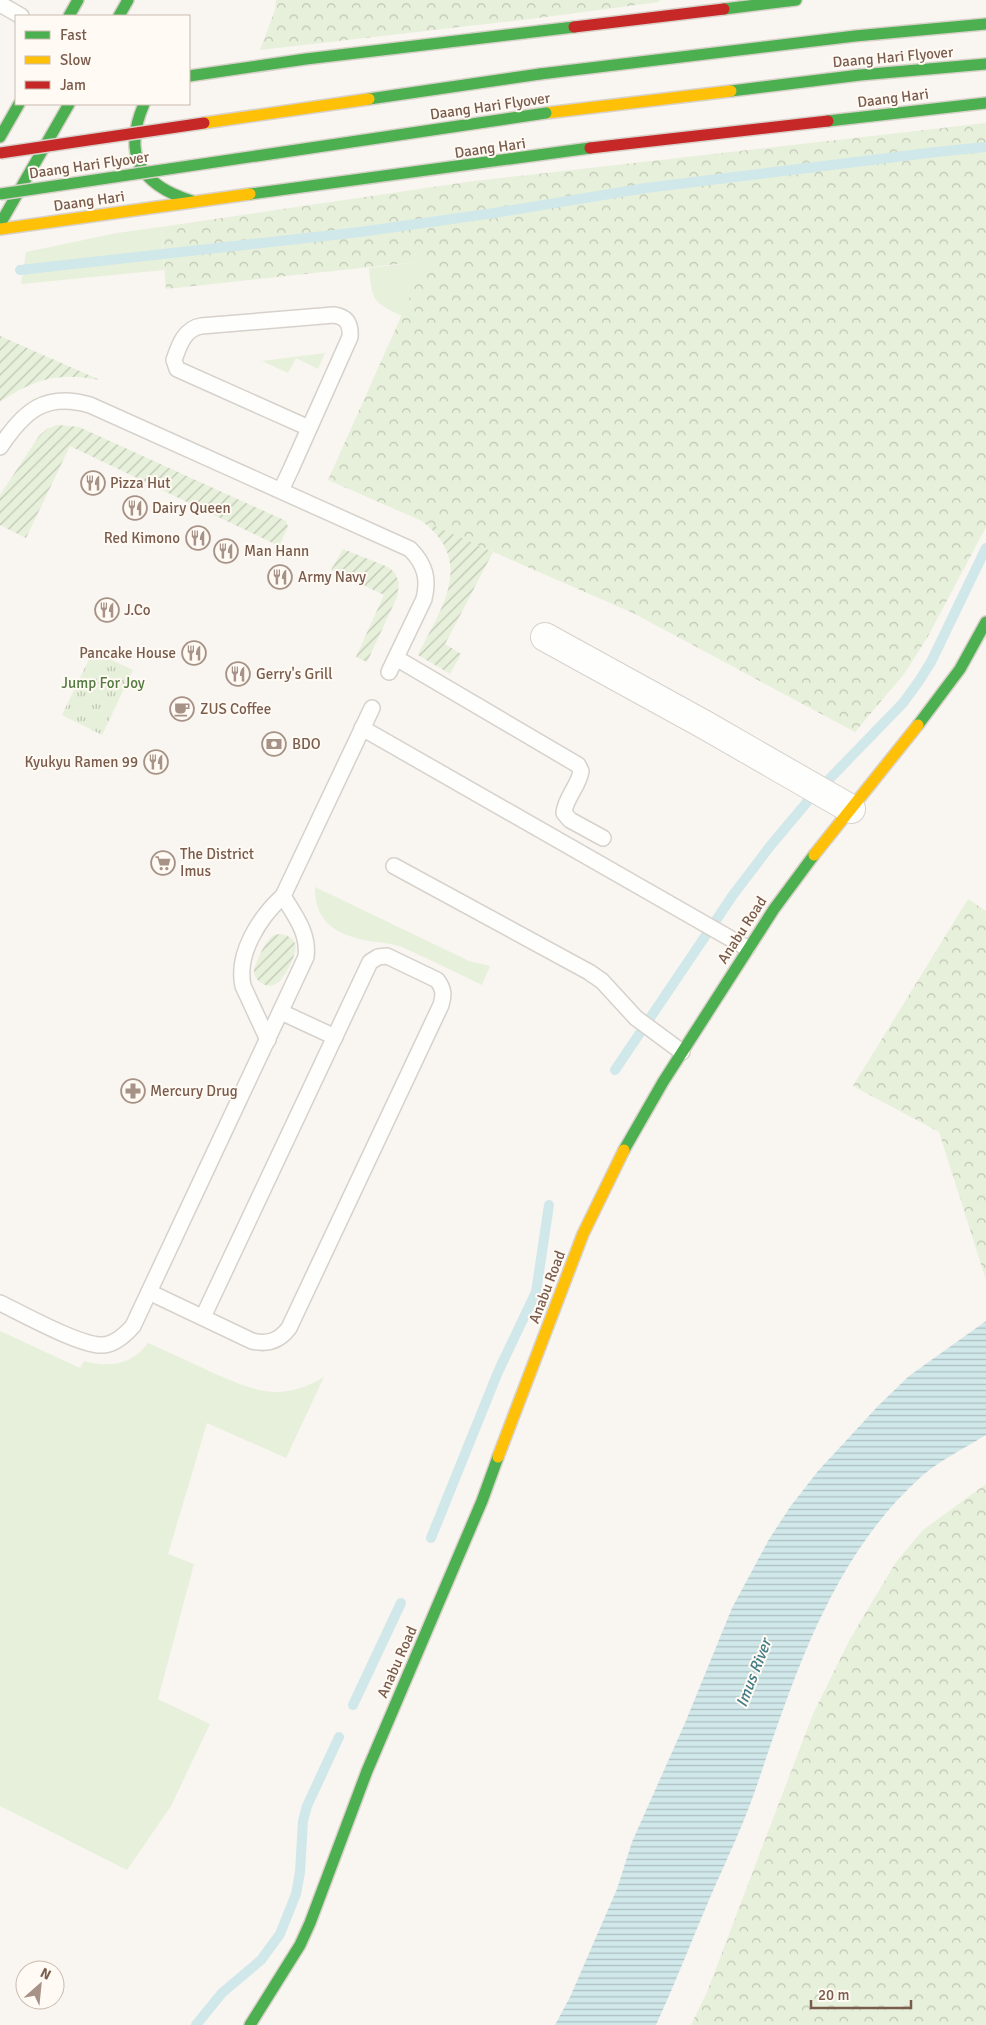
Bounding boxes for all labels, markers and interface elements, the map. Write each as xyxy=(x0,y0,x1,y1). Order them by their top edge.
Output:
legend xyxy=(15,15,190,105)
text: Fast xyxy=(60,26,87,44)
street label: Daang Hari Flyover xyxy=(832,43,955,71)
text: Slow xyxy=(60,51,91,69)
text: Jam xyxy=(60,76,86,94)
street label: Daang Hari xyxy=(856,85,930,111)
street label: Daang Hari Flyover xyxy=(429,89,552,123)
street label: Daang Hari xyxy=(453,134,527,162)
street label: Daang Hari Flyover xyxy=(28,148,151,182)
street label: Daang Hari xyxy=(52,187,126,215)
restaurant icon: Pizza Hut xyxy=(80,470,106,496)
place label: Pizza Hut xyxy=(110,474,170,492)
restaurant icon: Dairy Queen xyxy=(122,495,148,521)
place label: Dairy Queen xyxy=(152,499,231,517)
restaurant icon: Red Kimono xyxy=(185,525,211,551)
place label: Red Kimono xyxy=(104,529,180,547)
restaurant icon: Man Hann xyxy=(213,538,239,564)
place label: Man Hann xyxy=(244,542,309,560)
restaurant icon: Army Navy xyxy=(267,564,293,590)
place label: Army Navy xyxy=(298,568,366,586)
restaurant icon: J.Co xyxy=(94,597,120,623)
place label: J.Co xyxy=(124,601,151,619)
restaurant icon: Pancake House xyxy=(181,640,207,666)
place label: Pancake House xyxy=(79,644,176,662)
restaurant icon: Gerry's Grill xyxy=(225,661,251,687)
place label: Gerry's Grill xyxy=(256,665,333,683)
park label: Jump For Joy xyxy=(61,674,145,692)
cafe icon: ZUS Coffee xyxy=(169,696,195,722)
place label: ZUS Coffee xyxy=(200,700,271,718)
bank icon: BDO xyxy=(261,731,287,757)
place label: BDO xyxy=(292,735,321,753)
restaurant icon: Kyukyu Ramen 99 xyxy=(143,749,169,775)
place label: Kyukyu Ramen 99 xyxy=(24,753,138,771)
place label: The District Imus xyxy=(180,845,254,880)
supermarket icon: The District Imus xyxy=(150,850,176,876)
street label: Anabu Road xyxy=(714,893,770,967)
pharmacy icon: Mercury Drug xyxy=(120,1078,146,1104)
place label: Mercury Drug xyxy=(150,1082,238,1100)
street label: Anabu Road xyxy=(525,1248,569,1326)
street label: Anabu Road xyxy=(373,1623,421,1701)
water label: Imus River xyxy=(732,1634,777,1710)
north arrow xyxy=(15,1960,65,2010)
text: N xyxy=(37,1964,54,1984)
scale bar xyxy=(811,1978,911,2010)
text: 20 m xyxy=(818,1986,849,2004)

